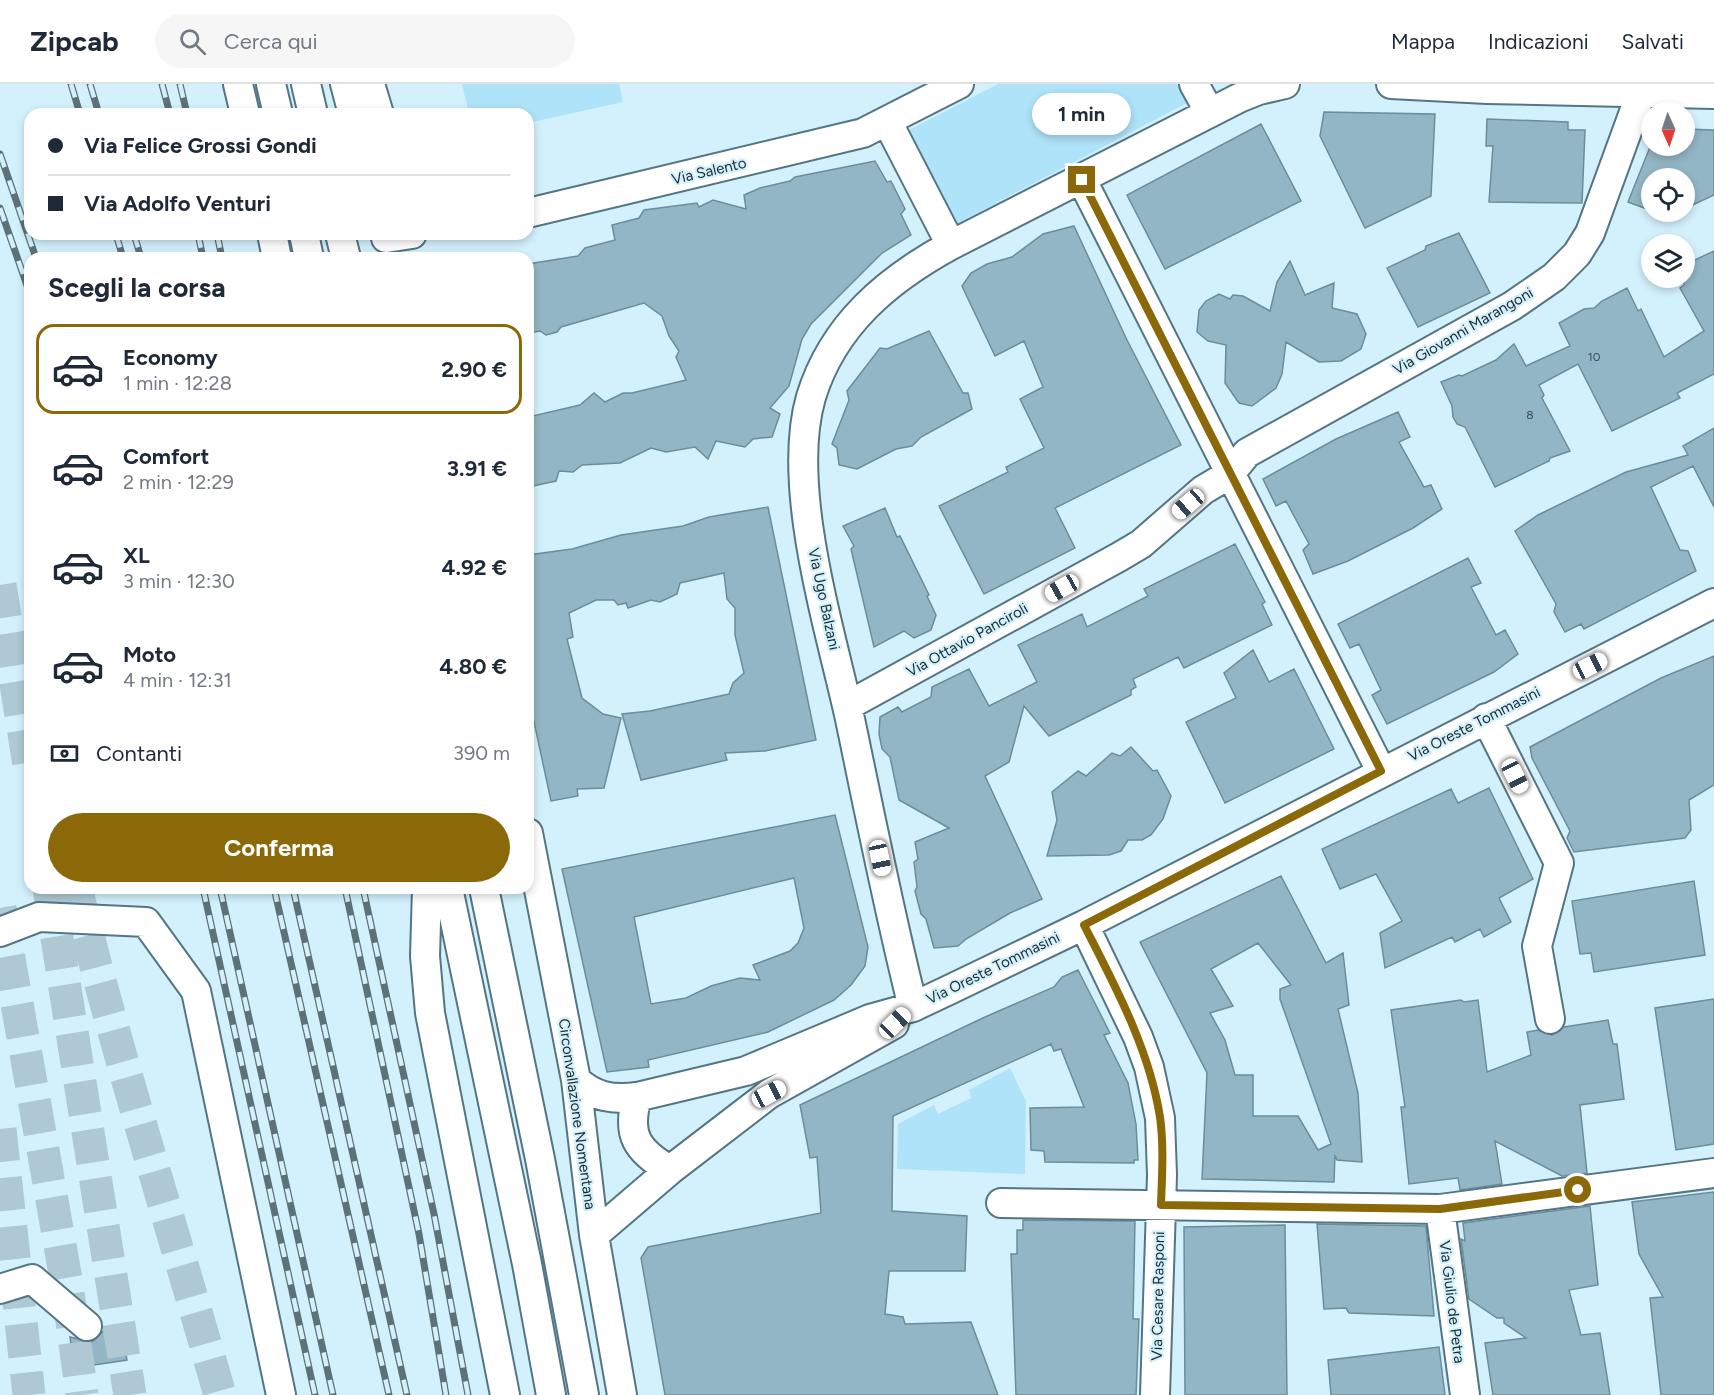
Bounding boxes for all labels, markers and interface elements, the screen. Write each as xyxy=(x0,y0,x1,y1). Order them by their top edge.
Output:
search box xyxy=(155,14,575,68)
text: Zipcab xyxy=(30,24,119,58)
icon: search xyxy=(176,25,209,58)
text: Cerca qui xyxy=(224,28,318,55)
text: Mappa xyxy=(1391,29,1455,54)
text: Indicazioni xyxy=(1488,29,1589,54)
text: Salvati xyxy=(1622,29,1684,54)
callout: 1 min xyxy=(1032,93,1132,135)
text: 1 min xyxy=(1058,102,1105,126)
north arrow xyxy=(1641,102,1695,156)
map controls xyxy=(1641,102,1695,288)
text: Via Felice Grossi Gondi xyxy=(84,132,317,159)
street label: Via Salento xyxy=(670,154,748,188)
route end xyxy=(1068,166,1095,193)
button: locate xyxy=(1641,168,1695,222)
text: Via Adolfo Venturi xyxy=(84,190,271,217)
button: layers xyxy=(1641,234,1695,288)
text: Scegli la corsa xyxy=(48,271,226,304)
street label: Via Giovanni Marangoni xyxy=(1390,284,1536,378)
icon: car xyxy=(51,342,105,396)
text: Economy xyxy=(123,344,218,371)
house number: 10 xyxy=(1588,350,1601,364)
text: 2.90 € xyxy=(441,356,507,383)
text: 1 min · 12:28 xyxy=(123,371,232,395)
house number: 8 xyxy=(1526,408,1534,422)
icon: car xyxy=(51,441,105,495)
text: Comfort xyxy=(123,443,209,470)
text: 3.91 € xyxy=(447,455,507,482)
text: 2 min · 12:29 xyxy=(123,470,234,494)
car xyxy=(1169,485,1207,523)
icon: car xyxy=(51,540,105,594)
text: XL xyxy=(123,542,150,569)
street label: Via Ugo Balzani xyxy=(804,546,844,652)
text: 4.92 € xyxy=(442,554,507,581)
text: 3 min · 12:30 xyxy=(123,569,235,593)
car xyxy=(1042,571,1082,605)
street label: Via Ottavio Panciroli xyxy=(903,599,1031,681)
icon: car xyxy=(51,639,105,693)
text: Moto xyxy=(123,641,176,668)
car xyxy=(1570,650,1610,682)
text: 4.80 € xyxy=(439,653,507,680)
text: 4 min · 12:31 xyxy=(123,668,232,692)
street label: Via Oreste Tommasini xyxy=(1405,683,1543,765)
icon: cash xyxy=(48,737,81,770)
text: Contanti xyxy=(96,740,182,767)
text: 390 m xyxy=(453,741,510,765)
car xyxy=(1499,756,1531,796)
button: Conferma xyxy=(48,813,510,882)
car xyxy=(867,839,893,877)
street label: Via Oreste Tommasini xyxy=(923,928,1063,1008)
car xyxy=(876,1004,914,1042)
street label: Circonvallazione Nomentana xyxy=(555,1017,599,1211)
car xyxy=(749,1078,789,1110)
route start xyxy=(1564,1176,1591,1203)
street label: Via Cesare Rasponi xyxy=(1148,1231,1168,1361)
street label: Via Giulio de Petra xyxy=(1436,1240,1468,1364)

